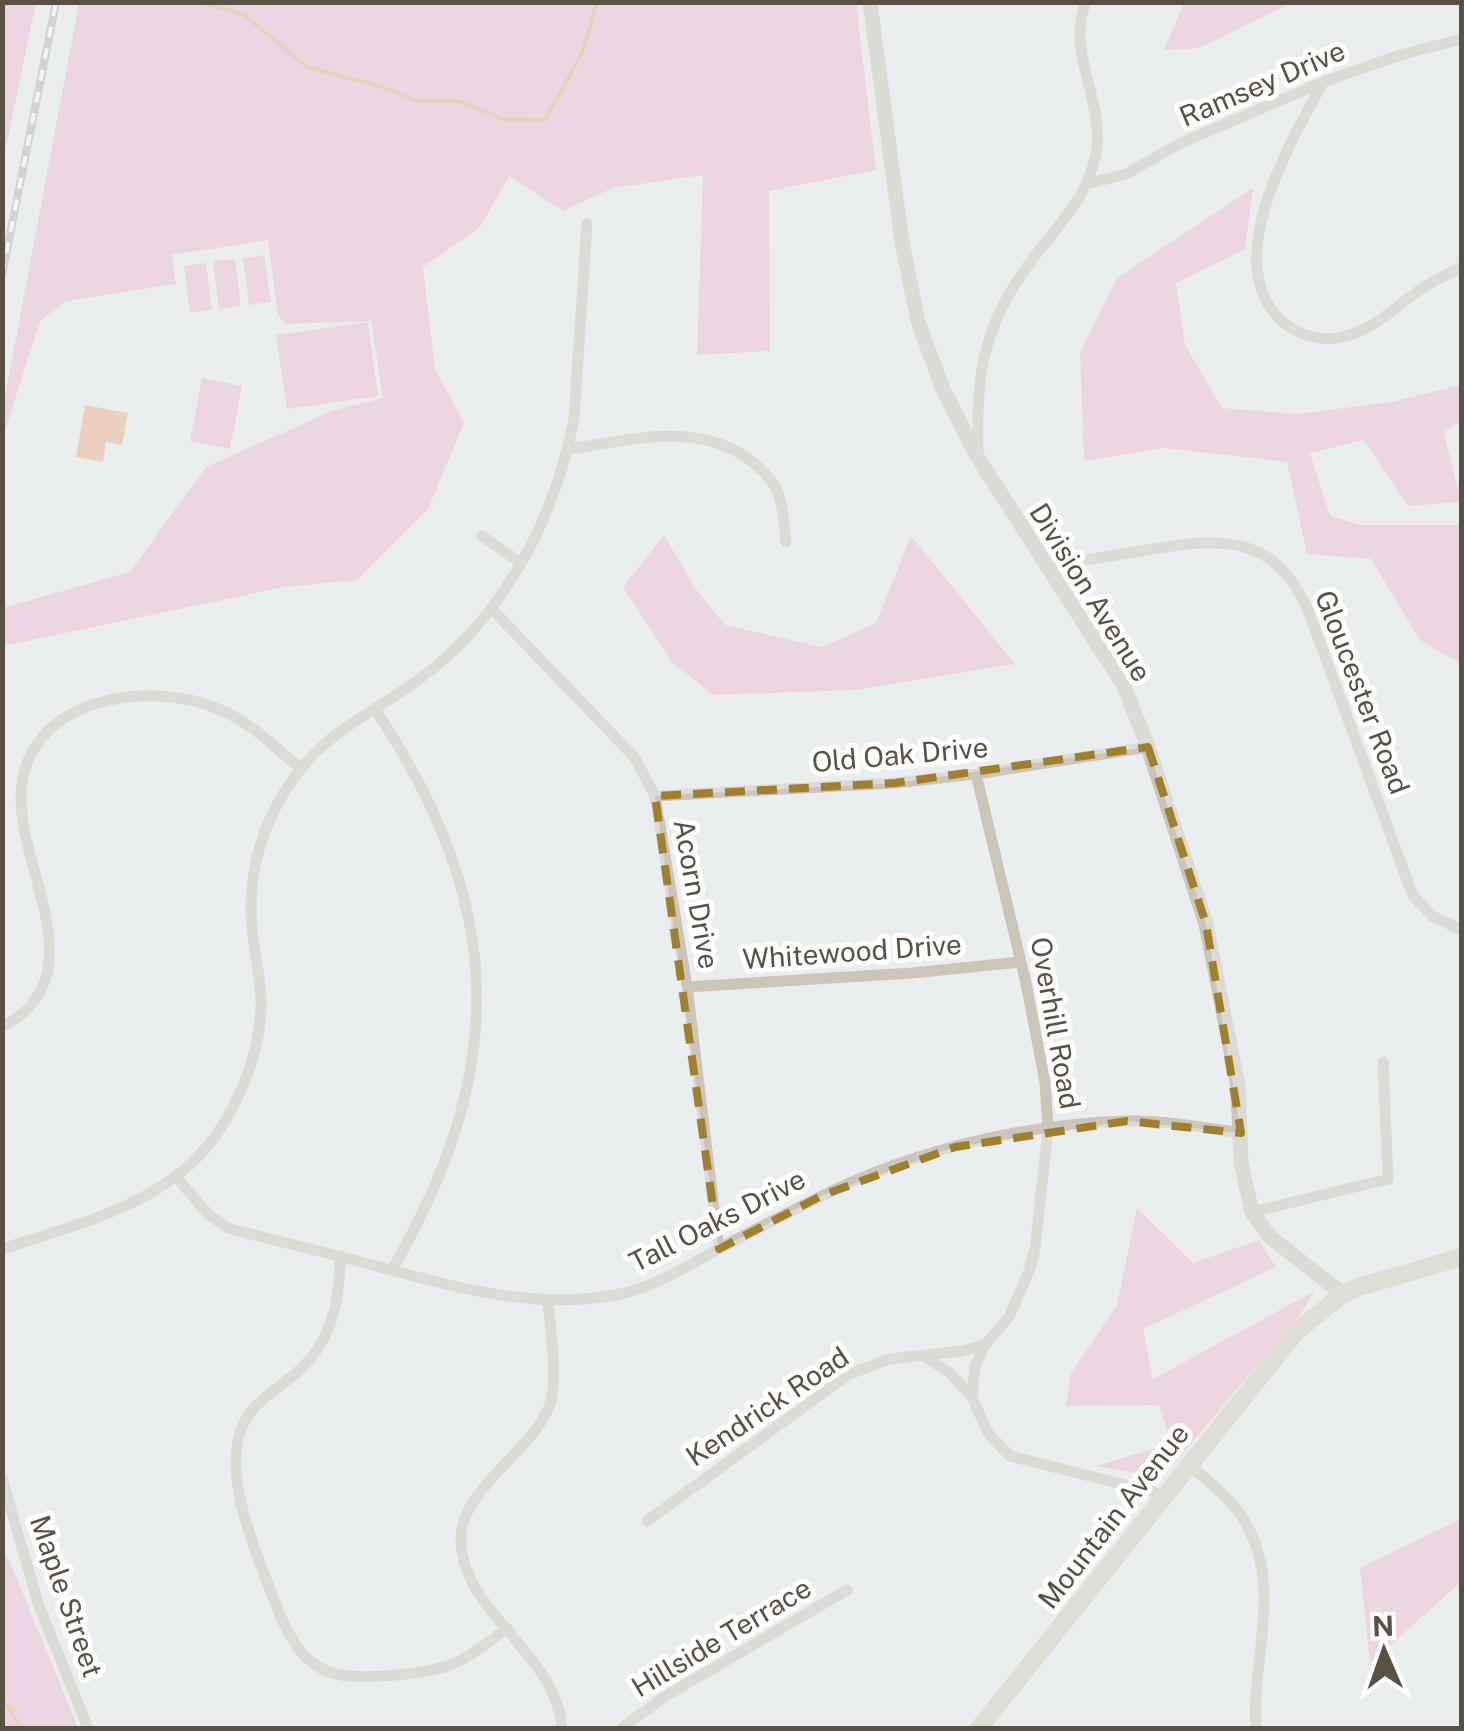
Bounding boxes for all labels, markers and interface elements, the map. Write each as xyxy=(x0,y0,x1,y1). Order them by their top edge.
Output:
street label: Ramsey Drive xyxy=(1174,33,1350,133)
street label: Division Avenue xyxy=(1023,497,1159,687)
street label: Gloucester Road xyxy=(1309,585,1417,799)
street label: Old Oak Drive xyxy=(810,730,990,778)
street label: Acorn Drive xyxy=(668,817,726,971)
street label: Whitewood Drive xyxy=(741,927,963,975)
street label: Overhill Road xyxy=(1025,934,1087,1112)
street label: Tall Oaks Drive xyxy=(624,1162,810,1278)
street label: Kendrick Road xyxy=(679,1339,855,1473)
street label: Mountain Avenue xyxy=(1031,1417,1195,1615)
street label: Maple Street xyxy=(24,1511,110,1681)
street label: Hillside Terrace xyxy=(625,1570,817,1704)
north arrow xyxy=(1334,1601,1434,1701)
text: N xyxy=(1372,1609,1395,1642)

